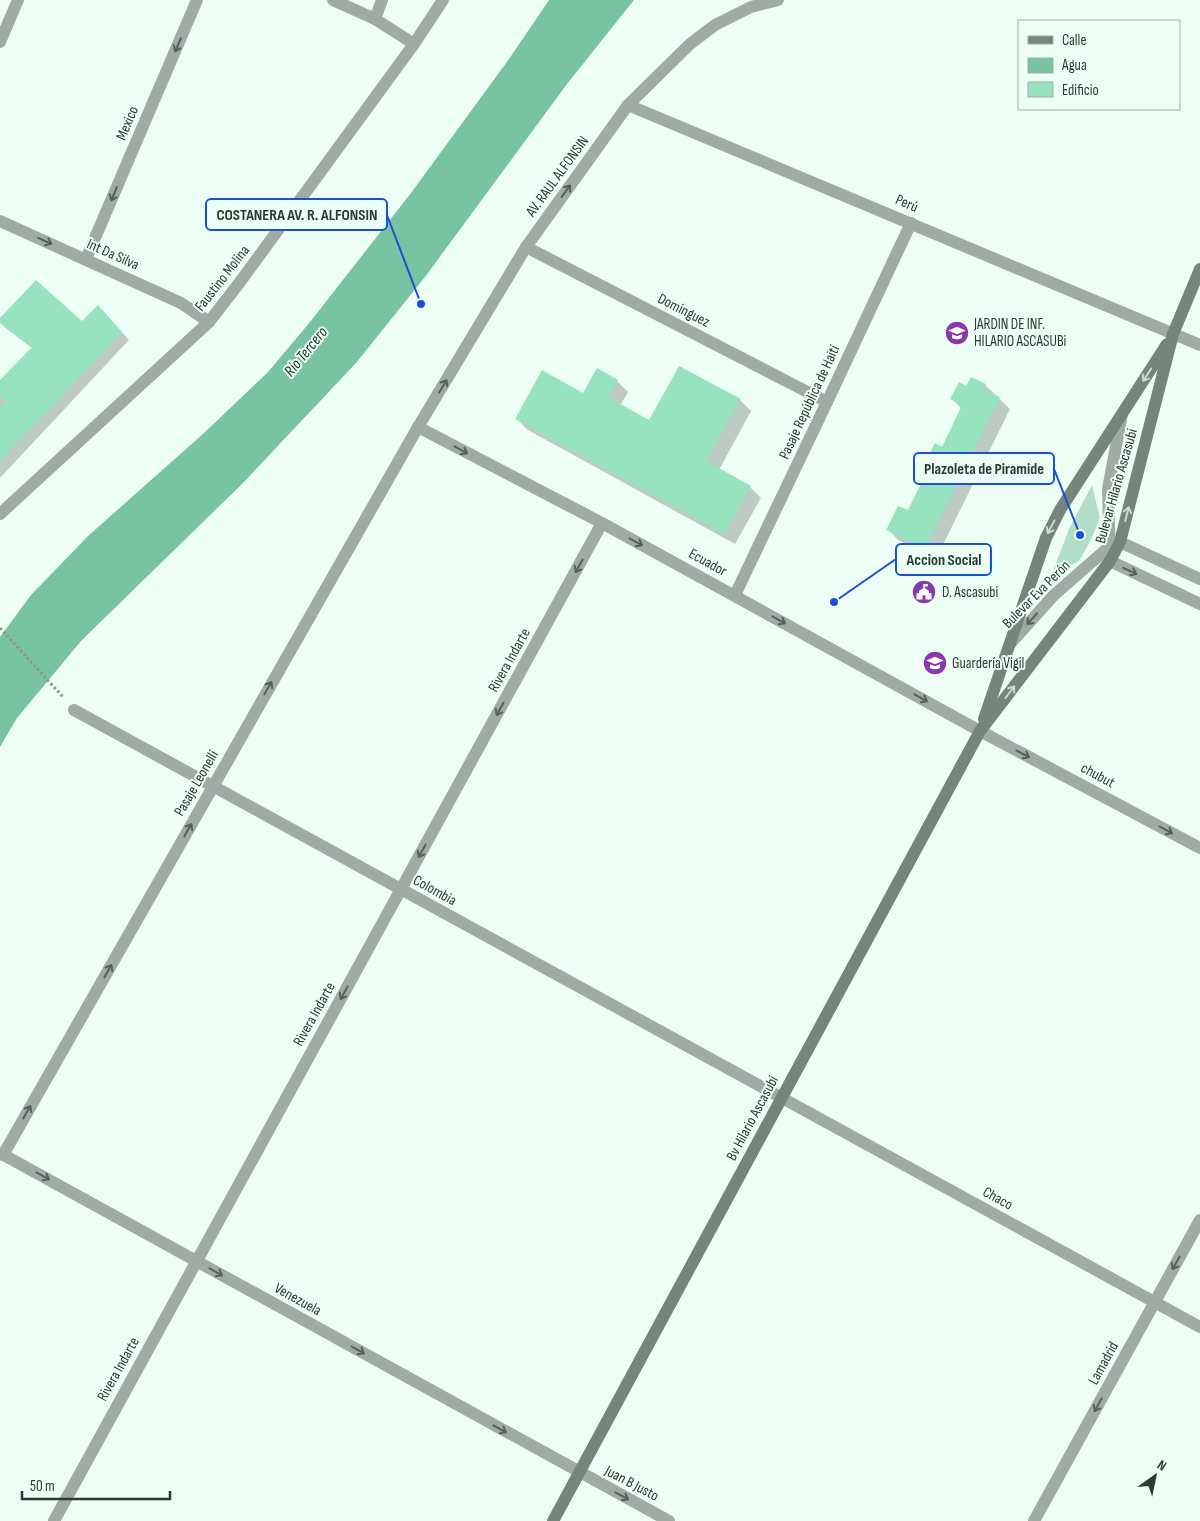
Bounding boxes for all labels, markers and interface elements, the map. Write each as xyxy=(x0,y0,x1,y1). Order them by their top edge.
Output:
legend xyxy=(1018,20,1180,110)
text: Calle xyxy=(1062,31,1086,50)
one-way arrow xyxy=(172,37,182,52)
text: Agua xyxy=(1061,56,1087,75)
text: Edificio xyxy=(1062,81,1099,100)
street label: Mexico xyxy=(112,103,143,143)
street label: AV. RAUL ALFONSIN xyxy=(521,132,593,221)
one-way arrow xyxy=(561,184,571,198)
one-way arrow xyxy=(109,186,119,201)
street label: Perú xyxy=(893,190,921,217)
callout: COSTANERA AV. R. ALFONSIN xyxy=(206,199,387,230)
text: COSTANERA AV. R. ALFONSIN xyxy=(216,206,378,225)
street label: Int Da Silva xyxy=(84,235,142,274)
one-way arrow xyxy=(37,236,52,246)
street label: Faustino Molina xyxy=(191,241,254,315)
street label: Dominguez xyxy=(654,289,714,332)
place label: JARDIN DE INF. HILARIO ASCASUBi xyxy=(973,315,1067,351)
school or university icon: JARDIN DE INF. HILARIO ASCASUBi xyxy=(944,320,970,346)
water label: Río Tercero xyxy=(280,323,332,381)
street label: Pasaje República de Haití xyxy=(775,342,844,462)
one-way arrow xyxy=(1141,368,1152,382)
one-way arrow xyxy=(438,379,448,393)
street label: Bulevar Hilario Ascasubi xyxy=(1091,426,1142,546)
one-way arrow xyxy=(453,446,468,455)
callout: Plazoleta de Piramide xyxy=(914,453,1054,484)
text: Plazoleta de Piramide xyxy=(924,460,1044,479)
one-way arrow xyxy=(1123,507,1132,523)
one-way arrow xyxy=(1046,520,1056,535)
one-way arrow xyxy=(628,538,643,547)
street label: Ecuador xyxy=(685,544,731,581)
callout: Accion Social xyxy=(896,544,991,575)
text: Accion Social xyxy=(905,551,982,570)
street label: Bulevar Eva Perón xyxy=(998,556,1074,632)
one-way arrow xyxy=(574,558,583,573)
one-way arrow xyxy=(1122,567,1137,576)
public building icon: D. Ascasubi xyxy=(911,579,937,605)
place label: D. Ascasubi xyxy=(942,583,999,602)
one-way arrow xyxy=(1026,613,1038,626)
one-way arrow xyxy=(771,615,785,625)
street label: Rivera Indarte xyxy=(484,625,535,696)
school or university icon: Guardería Vigil xyxy=(922,650,948,676)
place label: Guardería Vigil xyxy=(952,654,1024,673)
one-way arrow xyxy=(264,682,274,696)
one-way arrow xyxy=(1004,686,1015,699)
one-way arrow xyxy=(913,693,928,703)
one-way arrow xyxy=(495,701,505,715)
street label: Pasaje Leonelli xyxy=(170,747,223,820)
one-way arrow xyxy=(1015,749,1030,759)
street label: chubut xyxy=(1078,759,1118,792)
one-way arrow xyxy=(183,822,193,837)
one-way arrow xyxy=(1159,825,1174,835)
one-way arrow xyxy=(417,843,426,858)
street label: Colombia xyxy=(410,871,460,910)
one-way arrow xyxy=(103,964,113,979)
street label: Rivera Indarte xyxy=(289,979,340,1050)
one-way arrow xyxy=(339,986,349,1001)
street label: Bv Hilario Ascasubi xyxy=(722,1072,783,1164)
one-way arrow xyxy=(23,1106,33,1120)
one-way arrow xyxy=(35,1172,49,1182)
street label: Chaco xyxy=(979,1182,1016,1214)
one-way arrow xyxy=(1171,1255,1181,1270)
one-way arrow xyxy=(208,1267,223,1277)
street label: Venezuela xyxy=(271,1279,325,1320)
street label: Rivera Indarte xyxy=(93,1334,144,1405)
street label: Lamadrid xyxy=(1084,1338,1123,1388)
one-way arrow xyxy=(350,1346,364,1356)
one-way arrow xyxy=(1093,1398,1103,1413)
one-way arrow xyxy=(492,1425,507,1434)
north arrow xyxy=(1130,1451,1180,1501)
text: N xyxy=(1154,1456,1170,1475)
street label: Juan B Justo xyxy=(601,1461,662,1506)
scale bar xyxy=(22,1468,170,1500)
text: 50 m xyxy=(30,1477,55,1496)
one-way arrow xyxy=(615,1491,630,1501)

